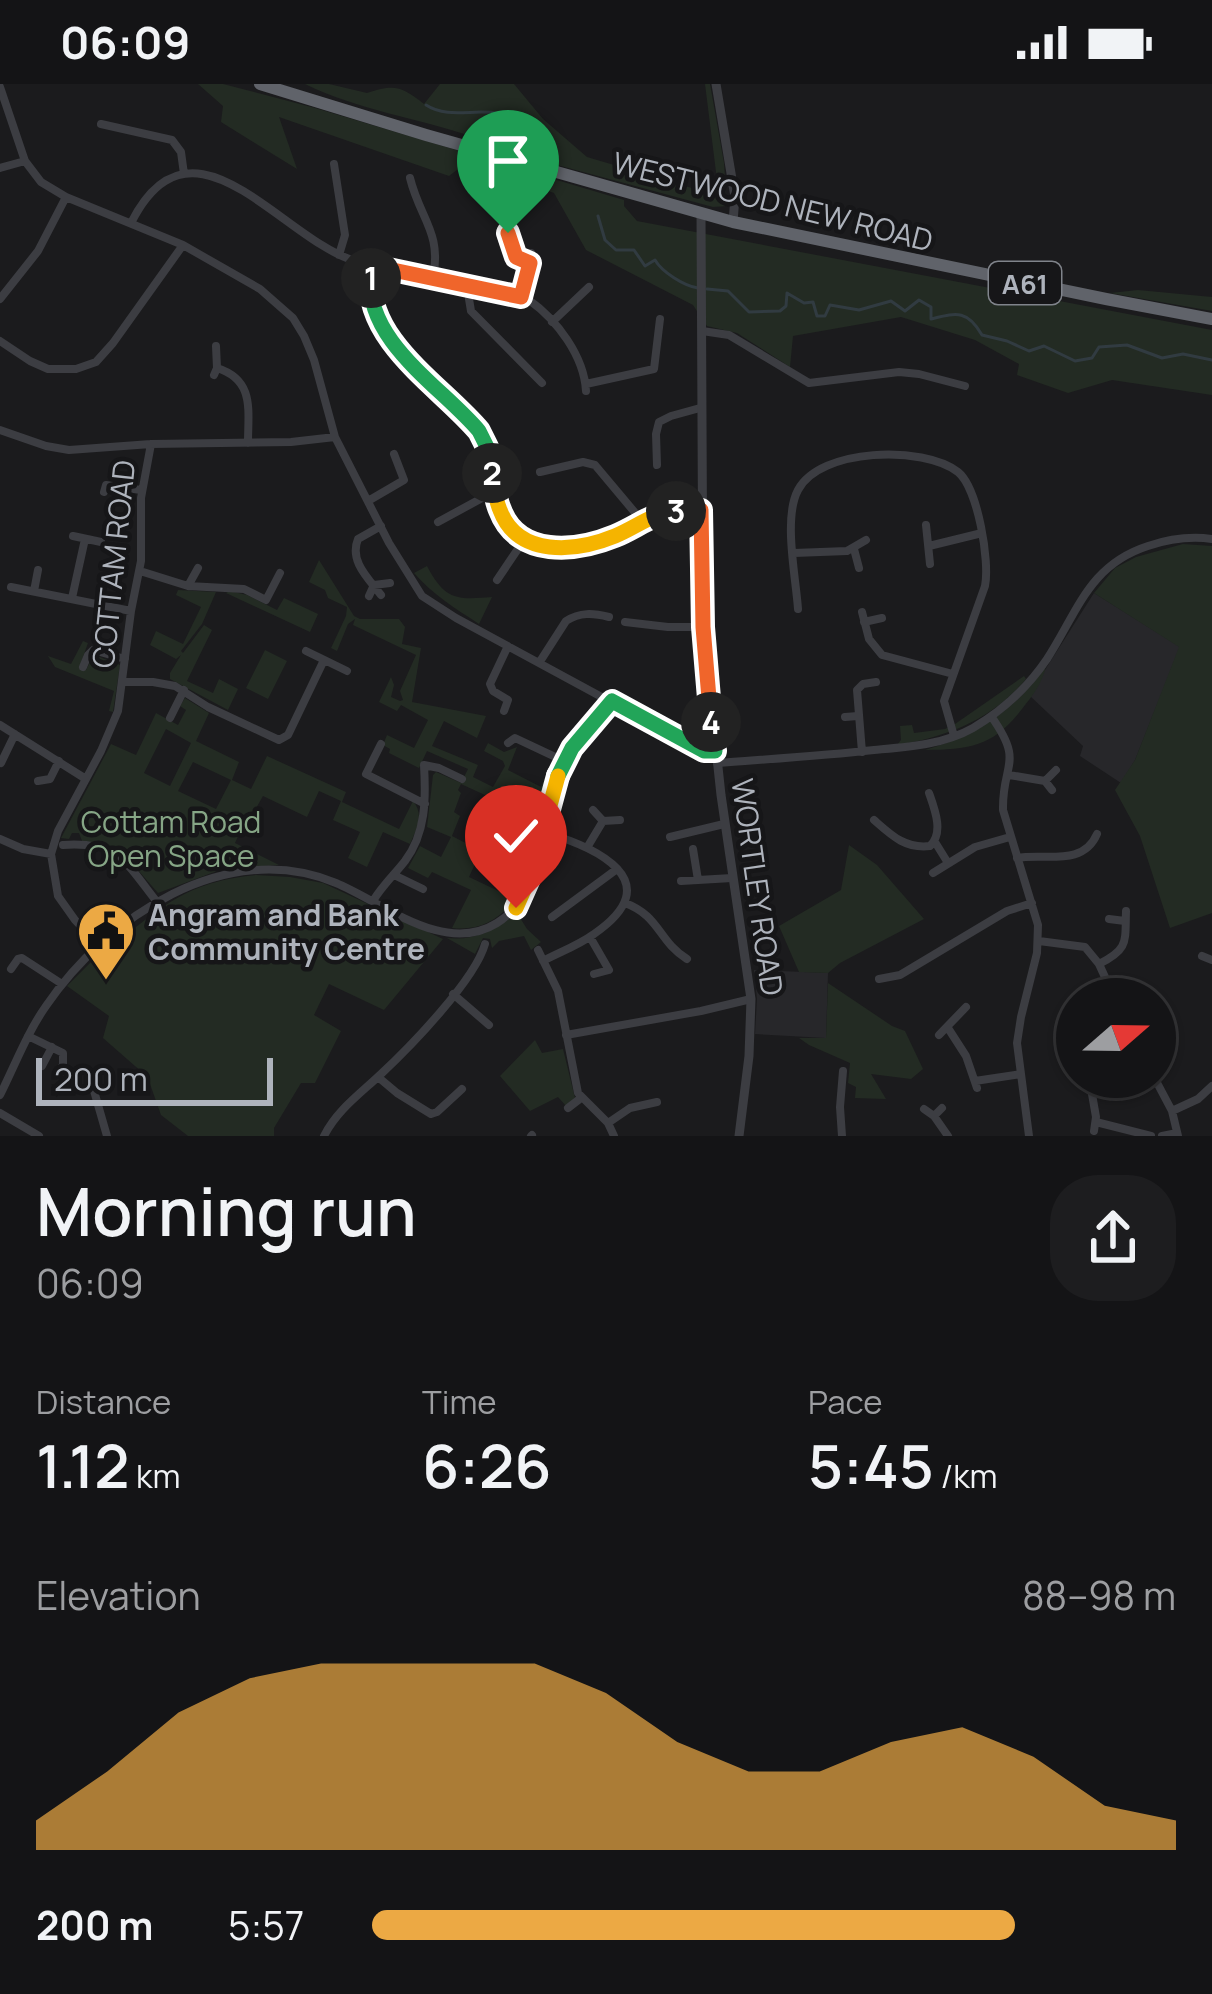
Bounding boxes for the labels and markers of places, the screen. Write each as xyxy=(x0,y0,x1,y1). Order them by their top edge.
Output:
pin xyxy=(457,110,559,233)
pin: 1 xyxy=(341,248,401,308)
pin: 2 xyxy=(462,443,522,503)
pin: 3 xyxy=(646,481,706,541)
pin: 4 xyxy=(681,692,741,752)
pin xyxy=(465,785,567,908)
place label: Angram and Bank Community Centre xyxy=(148,894,425,969)
public building icon: Angram and Bank Community Centre xyxy=(75,900,137,982)

